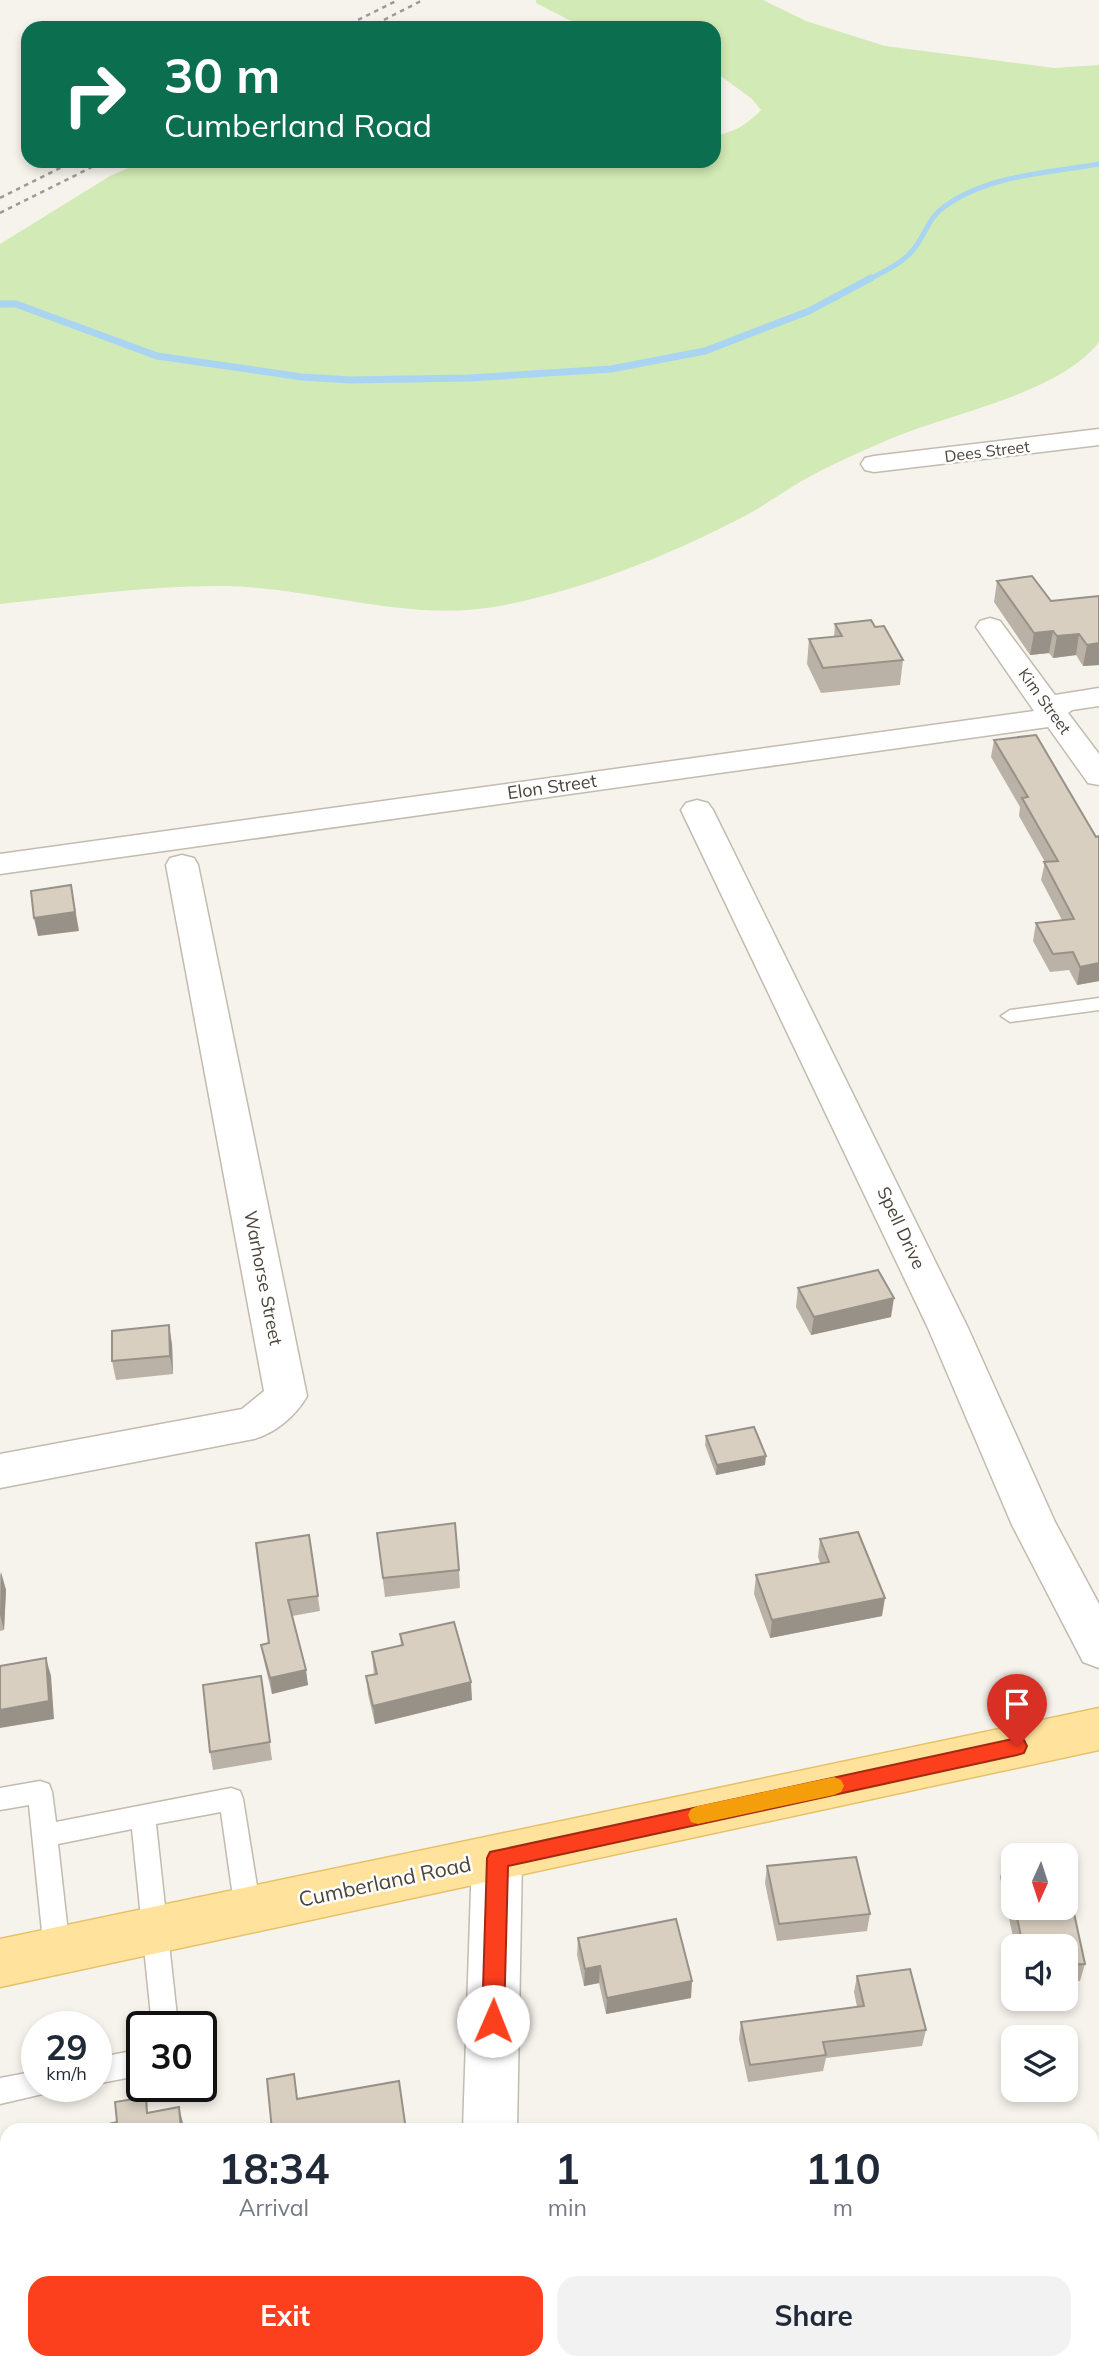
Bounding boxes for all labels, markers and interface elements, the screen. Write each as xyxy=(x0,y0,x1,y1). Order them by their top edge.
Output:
text: 30 m xyxy=(164,44,280,105)
icon: right xyxy=(49,49,140,140)
text: Cumberland Road xyxy=(164,105,432,145)
street label: Dees Street xyxy=(943,436,1031,466)
street label: Kim Street xyxy=(1014,664,1076,738)
street label: Elon Street xyxy=(506,769,598,804)
street label: Spell Drive xyxy=(872,1183,931,1273)
street label: Warhorse Street xyxy=(239,1209,288,1347)
pin xyxy=(987,1674,1047,1746)
icon: arrive xyxy=(998,1685,1036,1723)
north arrow xyxy=(1001,1843,1078,1920)
map controls xyxy=(1001,1843,1078,2102)
street label: Cumberland Road xyxy=(296,1850,473,1912)
button: sound xyxy=(1001,1934,1078,2011)
position arrow xyxy=(456,1984,530,2058)
speed limit sign: 30 xyxy=(126,2011,217,2102)
text: 29 xyxy=(45,2025,88,2069)
button: layers xyxy=(1001,2025,1078,2102)
text: km/h xyxy=(46,2062,87,2085)
text: 18:34 xyxy=(218,2142,329,2195)
text: 1 xyxy=(555,2142,580,2195)
text: 110 xyxy=(805,2142,881,2195)
text: Arrival xyxy=(239,2193,309,2222)
text: min xyxy=(548,2193,587,2222)
text: m xyxy=(833,2193,853,2222)
button: Exit xyxy=(28,2276,543,2356)
button: Share xyxy=(557,2276,1071,2356)

